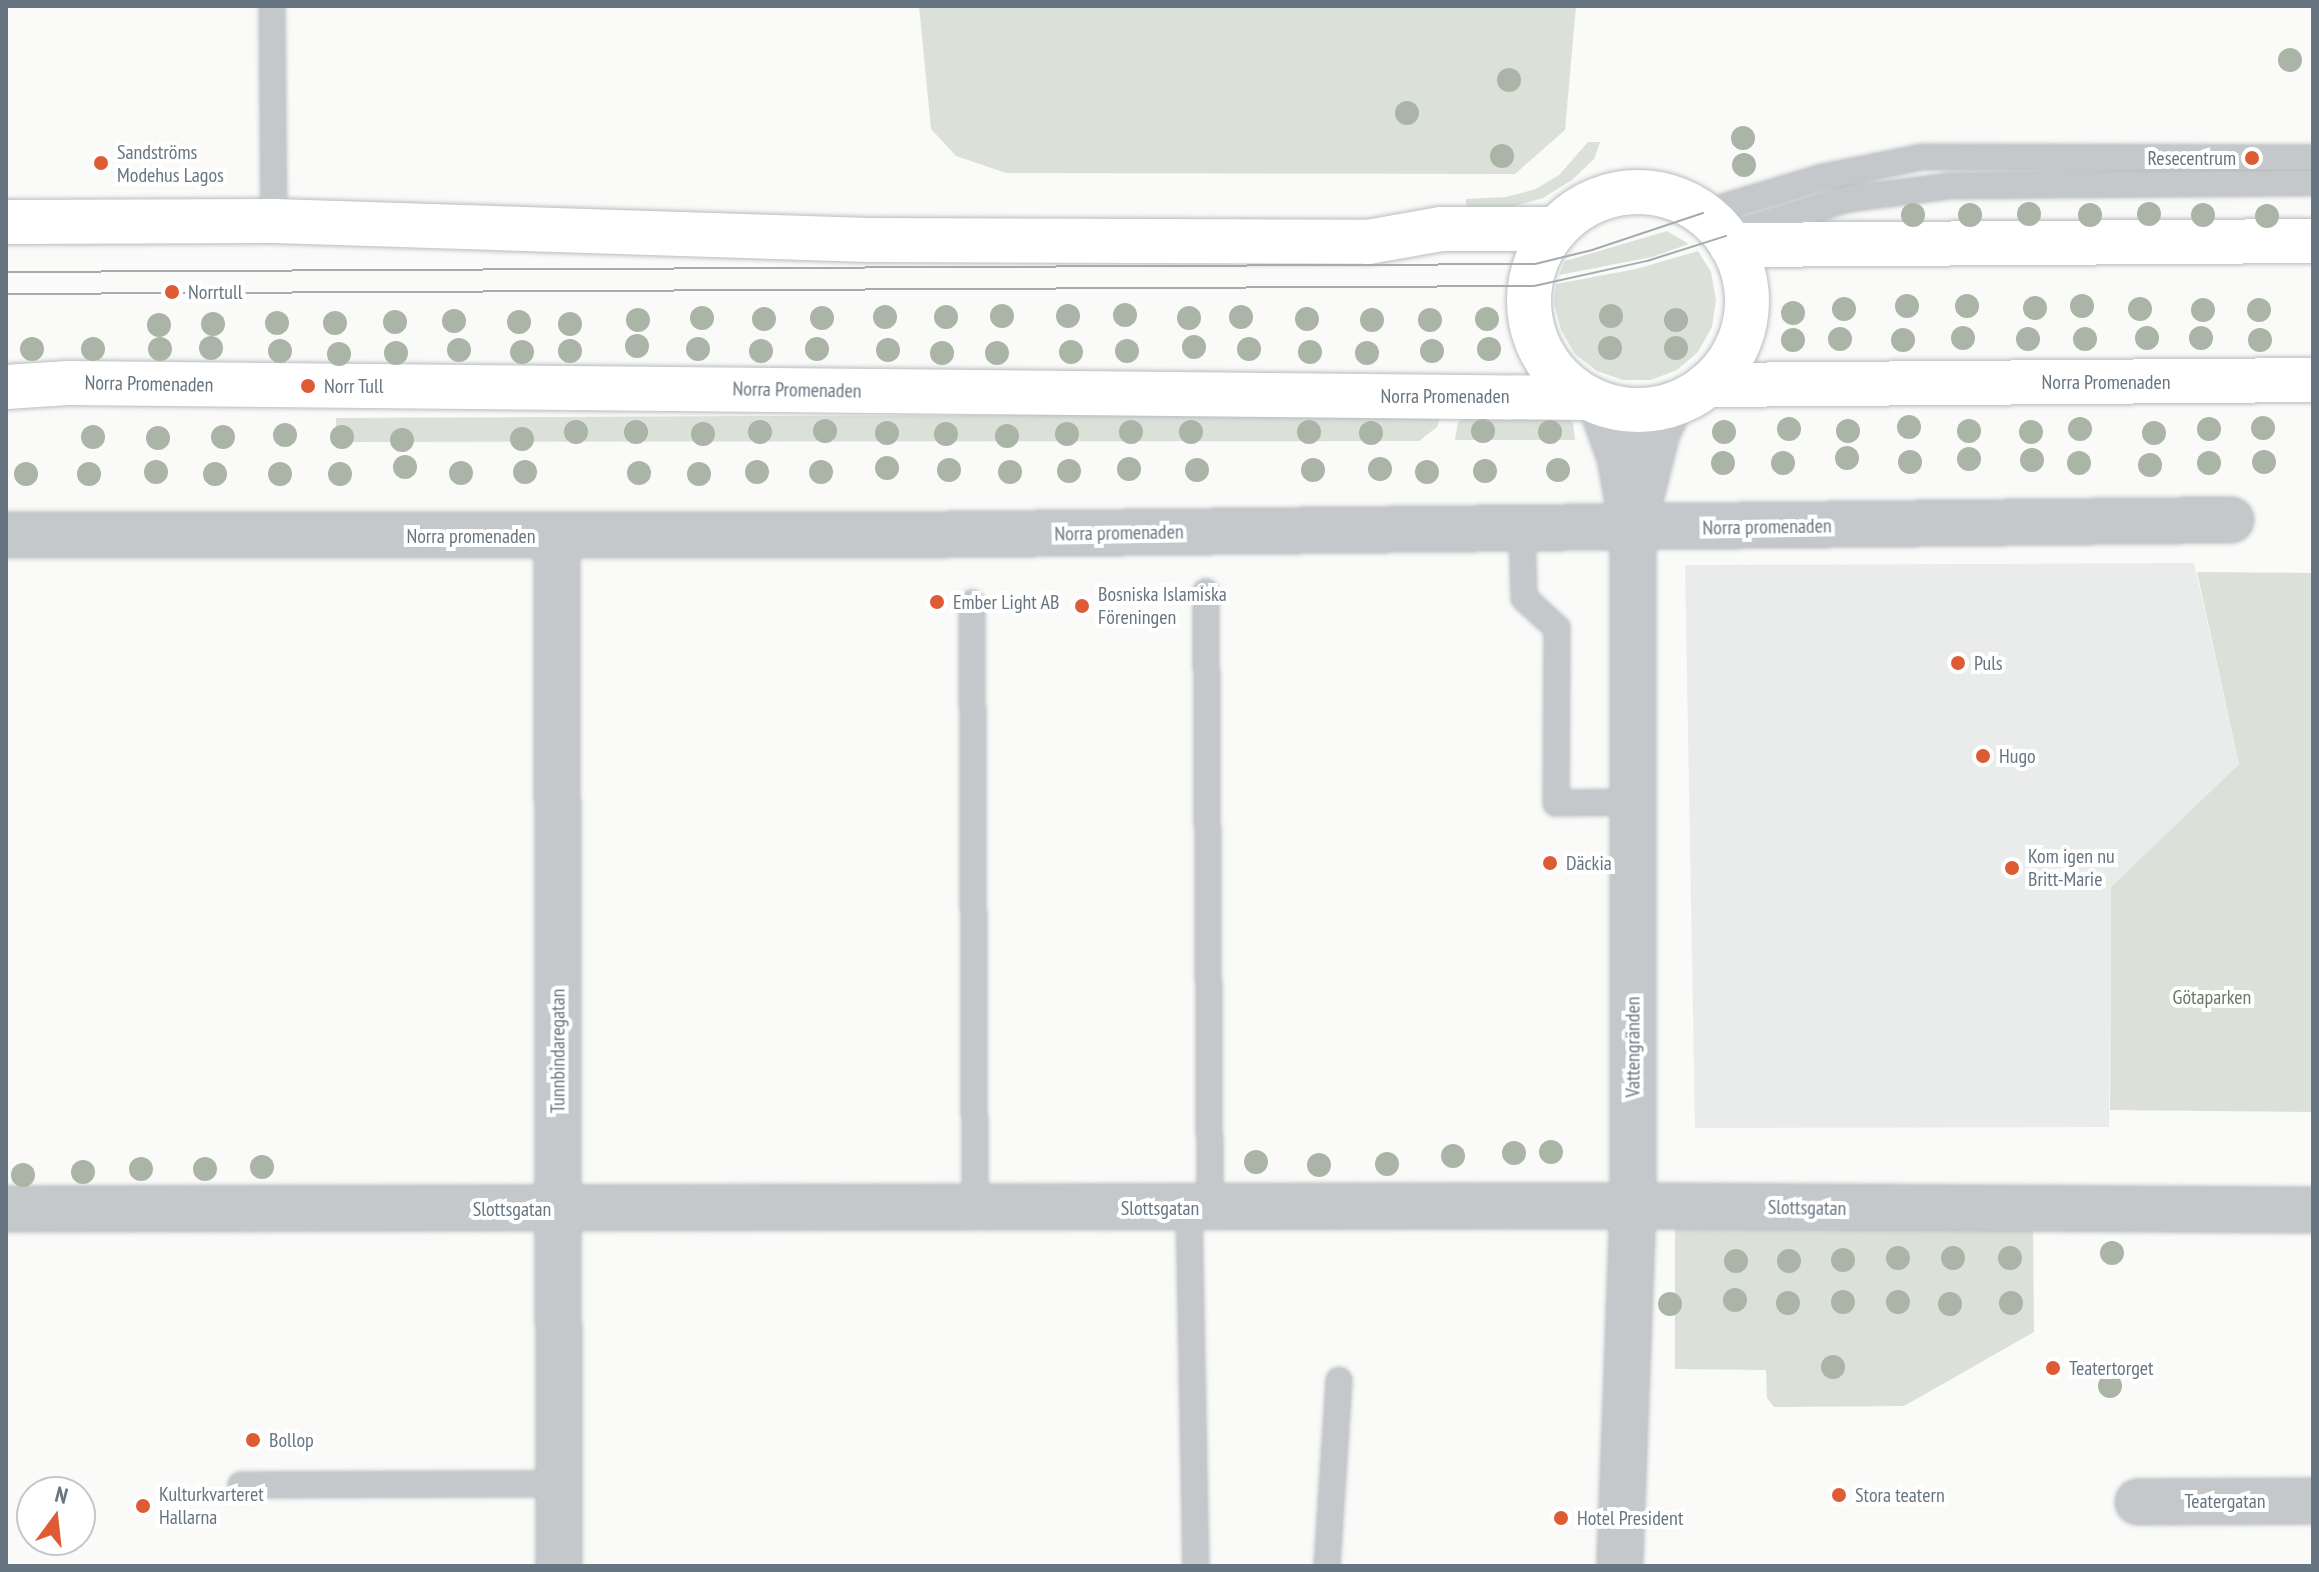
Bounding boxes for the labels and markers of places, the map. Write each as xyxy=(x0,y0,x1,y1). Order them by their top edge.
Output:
place label: Sandströms Modehus Lagos xyxy=(117,140,224,187)
place label: Resecentrum xyxy=(2148,146,2236,170)
marker: Resecentrum xyxy=(2243,149,2261,167)
marker: Sandströms Modehus Lagos xyxy=(92,154,110,172)
place label: Norrtull xyxy=(188,280,242,304)
marker: Norrtull xyxy=(163,283,181,301)
place label: Norr Tull xyxy=(324,374,384,398)
marker: Norr Tull xyxy=(299,377,317,395)
place label: Bosniska Islamiska Föreningen xyxy=(1098,582,1227,629)
place label: Ember Light AB xyxy=(953,590,1060,614)
marker: Ember Light AB xyxy=(928,593,946,611)
marker: Bosniska Islamiska Föreningen xyxy=(1073,597,1091,615)
place label: Puls xyxy=(1974,651,2003,675)
marker: Puls xyxy=(1949,654,1967,672)
place label: Hugo xyxy=(1999,744,2036,768)
marker: Hugo xyxy=(1974,747,1992,765)
place label: Kom igen nu Britt-Marie xyxy=(2028,844,2115,891)
place label: Däckia xyxy=(1566,851,1612,875)
marker: Däckia xyxy=(1541,854,1559,872)
marker: Kom igen nu Britt-Marie xyxy=(2003,859,2021,877)
place label: Teatertorget xyxy=(2069,1356,2154,1380)
marker: Teatertorget xyxy=(2044,1359,2062,1377)
place label: Bollop xyxy=(269,1428,314,1452)
marker: Bollop xyxy=(244,1431,262,1449)
place label: Kulturkvarteret Hallarna xyxy=(159,1482,264,1529)
place label: Stora teatern xyxy=(1855,1483,1945,1507)
marker: Stora teatern xyxy=(1830,1486,1848,1504)
marker: Kulturkvarteret Hallarna xyxy=(134,1497,152,1515)
place label: Hotel President xyxy=(1577,1506,1683,1530)
marker: Hotel President xyxy=(1552,1509,1570,1527)

